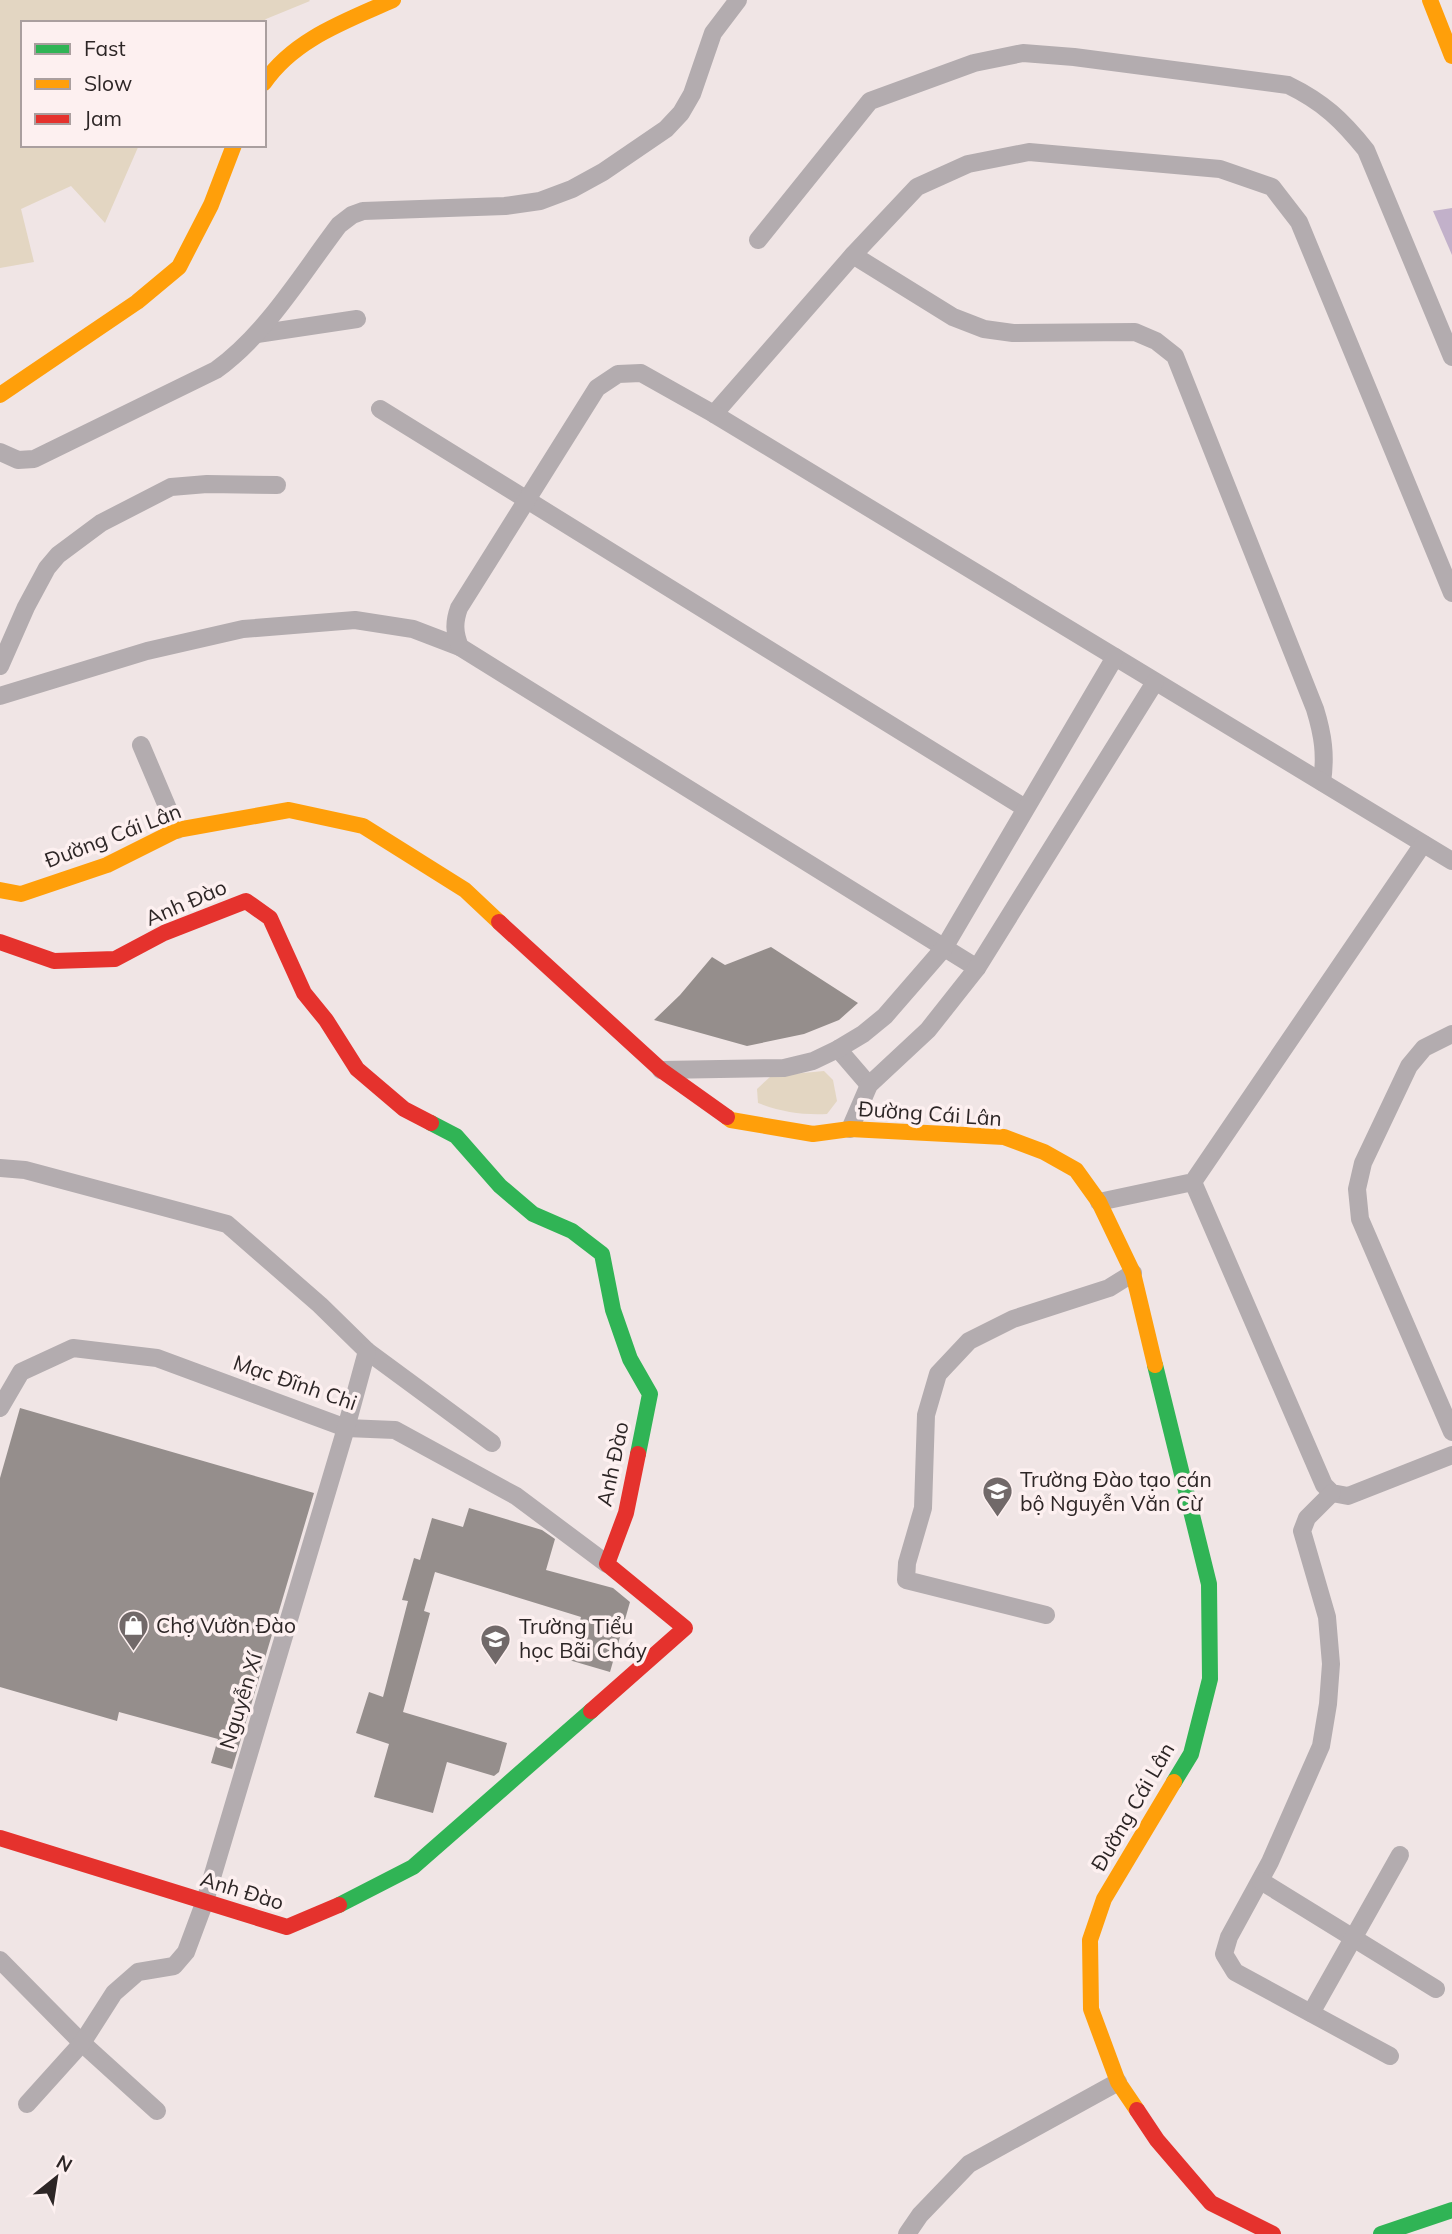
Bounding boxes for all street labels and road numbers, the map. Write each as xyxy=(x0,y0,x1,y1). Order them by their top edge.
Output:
street label: Đường Cái Lân xyxy=(41,797,185,873)
street label: Anh Đào xyxy=(141,873,230,931)
street label: Đường Cái Lân xyxy=(857,1095,1003,1131)
street label: Mạc Đĩnh Chi xyxy=(230,1349,361,1415)
street label: Anh Đào xyxy=(590,1419,634,1508)
street label: Nguyễn Xí xyxy=(213,1648,267,1752)
street label: Đường Cái Lân xyxy=(1085,1738,1179,1875)
street label: Anh Đào xyxy=(197,1865,287,1915)

